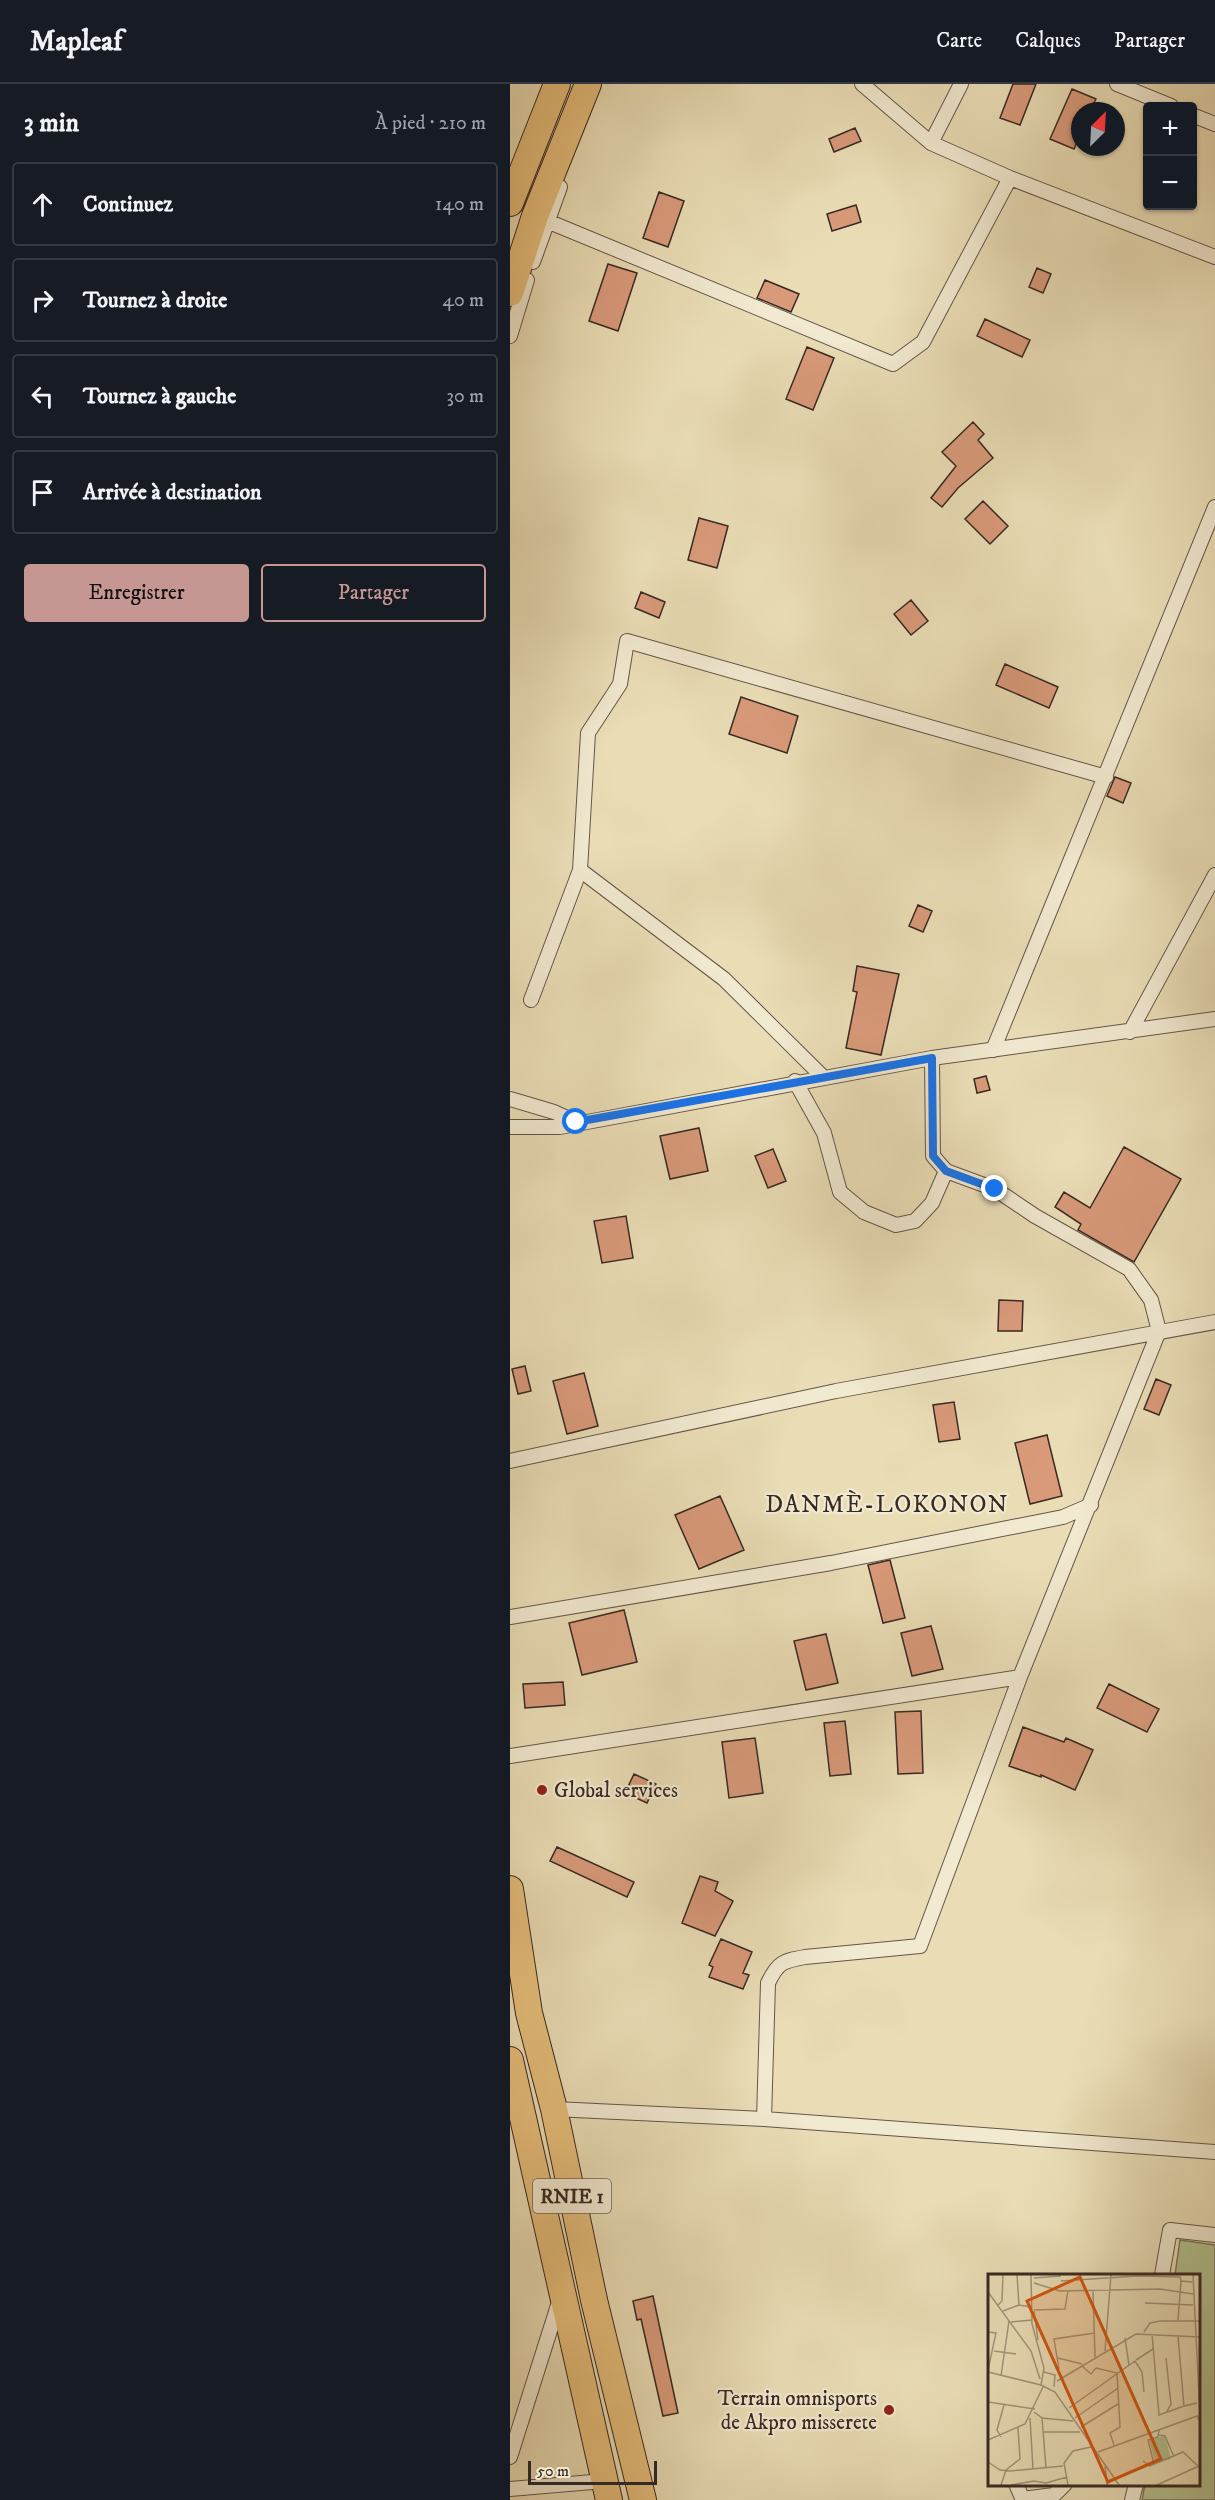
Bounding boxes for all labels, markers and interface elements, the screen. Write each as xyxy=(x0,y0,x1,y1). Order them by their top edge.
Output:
text: Mapleaf xyxy=(30,24,122,59)
text: Carte xyxy=(936,28,982,54)
text: Calques xyxy=(1015,28,1081,54)
text: Partager xyxy=(1114,28,1185,54)
north arrow xyxy=(1071,102,1125,156)
map controls xyxy=(1143,102,1197,210)
button: + xyxy=(1143,102,1197,156)
text: 3 min xyxy=(24,107,79,140)
text: À pied · 210 m xyxy=(375,111,486,136)
button: − xyxy=(1143,156,1197,210)
icon: ahead xyxy=(26,188,59,221)
text: Continuez xyxy=(83,191,173,218)
text: 140 m xyxy=(435,192,484,217)
icon: right xyxy=(26,284,59,317)
text: Tournez à droite xyxy=(83,287,227,314)
text: 40 m xyxy=(442,288,484,313)
icon: left xyxy=(26,380,59,413)
text: Tournez à gauche xyxy=(83,383,236,410)
text: 30 m xyxy=(446,384,484,409)
icon: arrive xyxy=(26,476,59,509)
text: Arrivée à destination xyxy=(83,479,262,506)
button: Enregistrer xyxy=(24,564,249,622)
button: Partager xyxy=(261,564,486,622)
route start xyxy=(562,1108,588,1134)
route end xyxy=(981,1175,1007,1201)
district label: DANMÈ-LOKONON xyxy=(765,1490,1009,1520)
place label: Global services xyxy=(554,1778,678,1804)
marker: Global services xyxy=(535,1783,549,1797)
road number: RNIE 1 xyxy=(533,2179,611,2213)
inset map xyxy=(988,2274,1200,2485)
place label: Terrain omnisports de Akpro misserete xyxy=(717,2386,877,2436)
marker: Terrain omnisports de Akpro misserete xyxy=(882,2403,896,2417)
scale bar xyxy=(528,2458,657,2486)
text: 50 m xyxy=(537,2461,569,2481)

